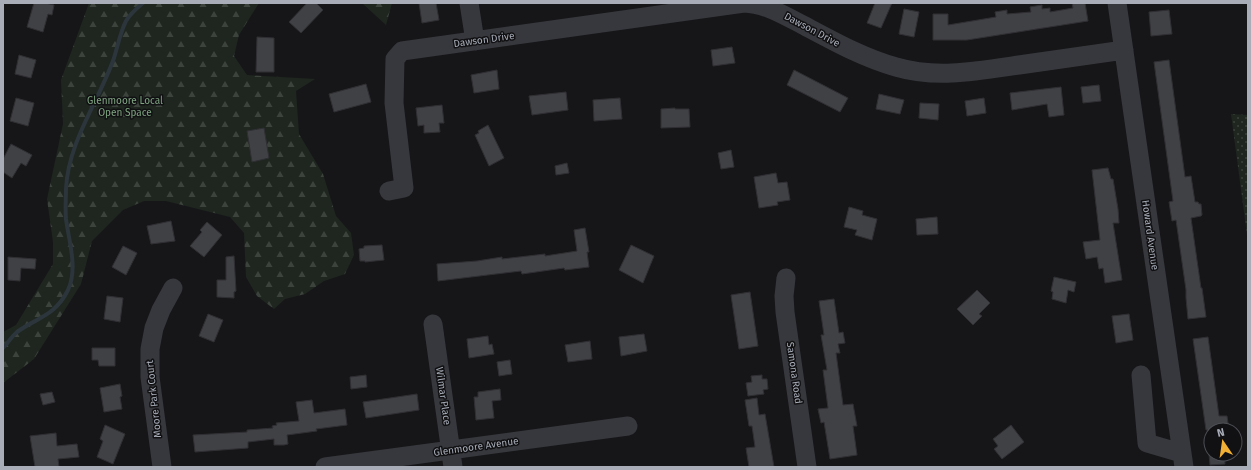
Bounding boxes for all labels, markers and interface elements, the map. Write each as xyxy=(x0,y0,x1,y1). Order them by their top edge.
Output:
street label: Dawson Drive xyxy=(782,10,842,50)
street label: Dawson Drive xyxy=(453,30,515,50)
park label: Glenmoore Local Open Space xyxy=(87,95,163,119)
street label: Howard Avenue xyxy=(1139,199,1161,271)
street label: Samona Road xyxy=(784,341,804,405)
street label: Moore Park Court xyxy=(144,359,164,438)
street label: Wilmar Place xyxy=(433,366,453,426)
north arrow xyxy=(1203,422,1243,462)
text: N xyxy=(1216,426,1226,440)
street label: Glenmoore Avenue xyxy=(433,435,519,459)

